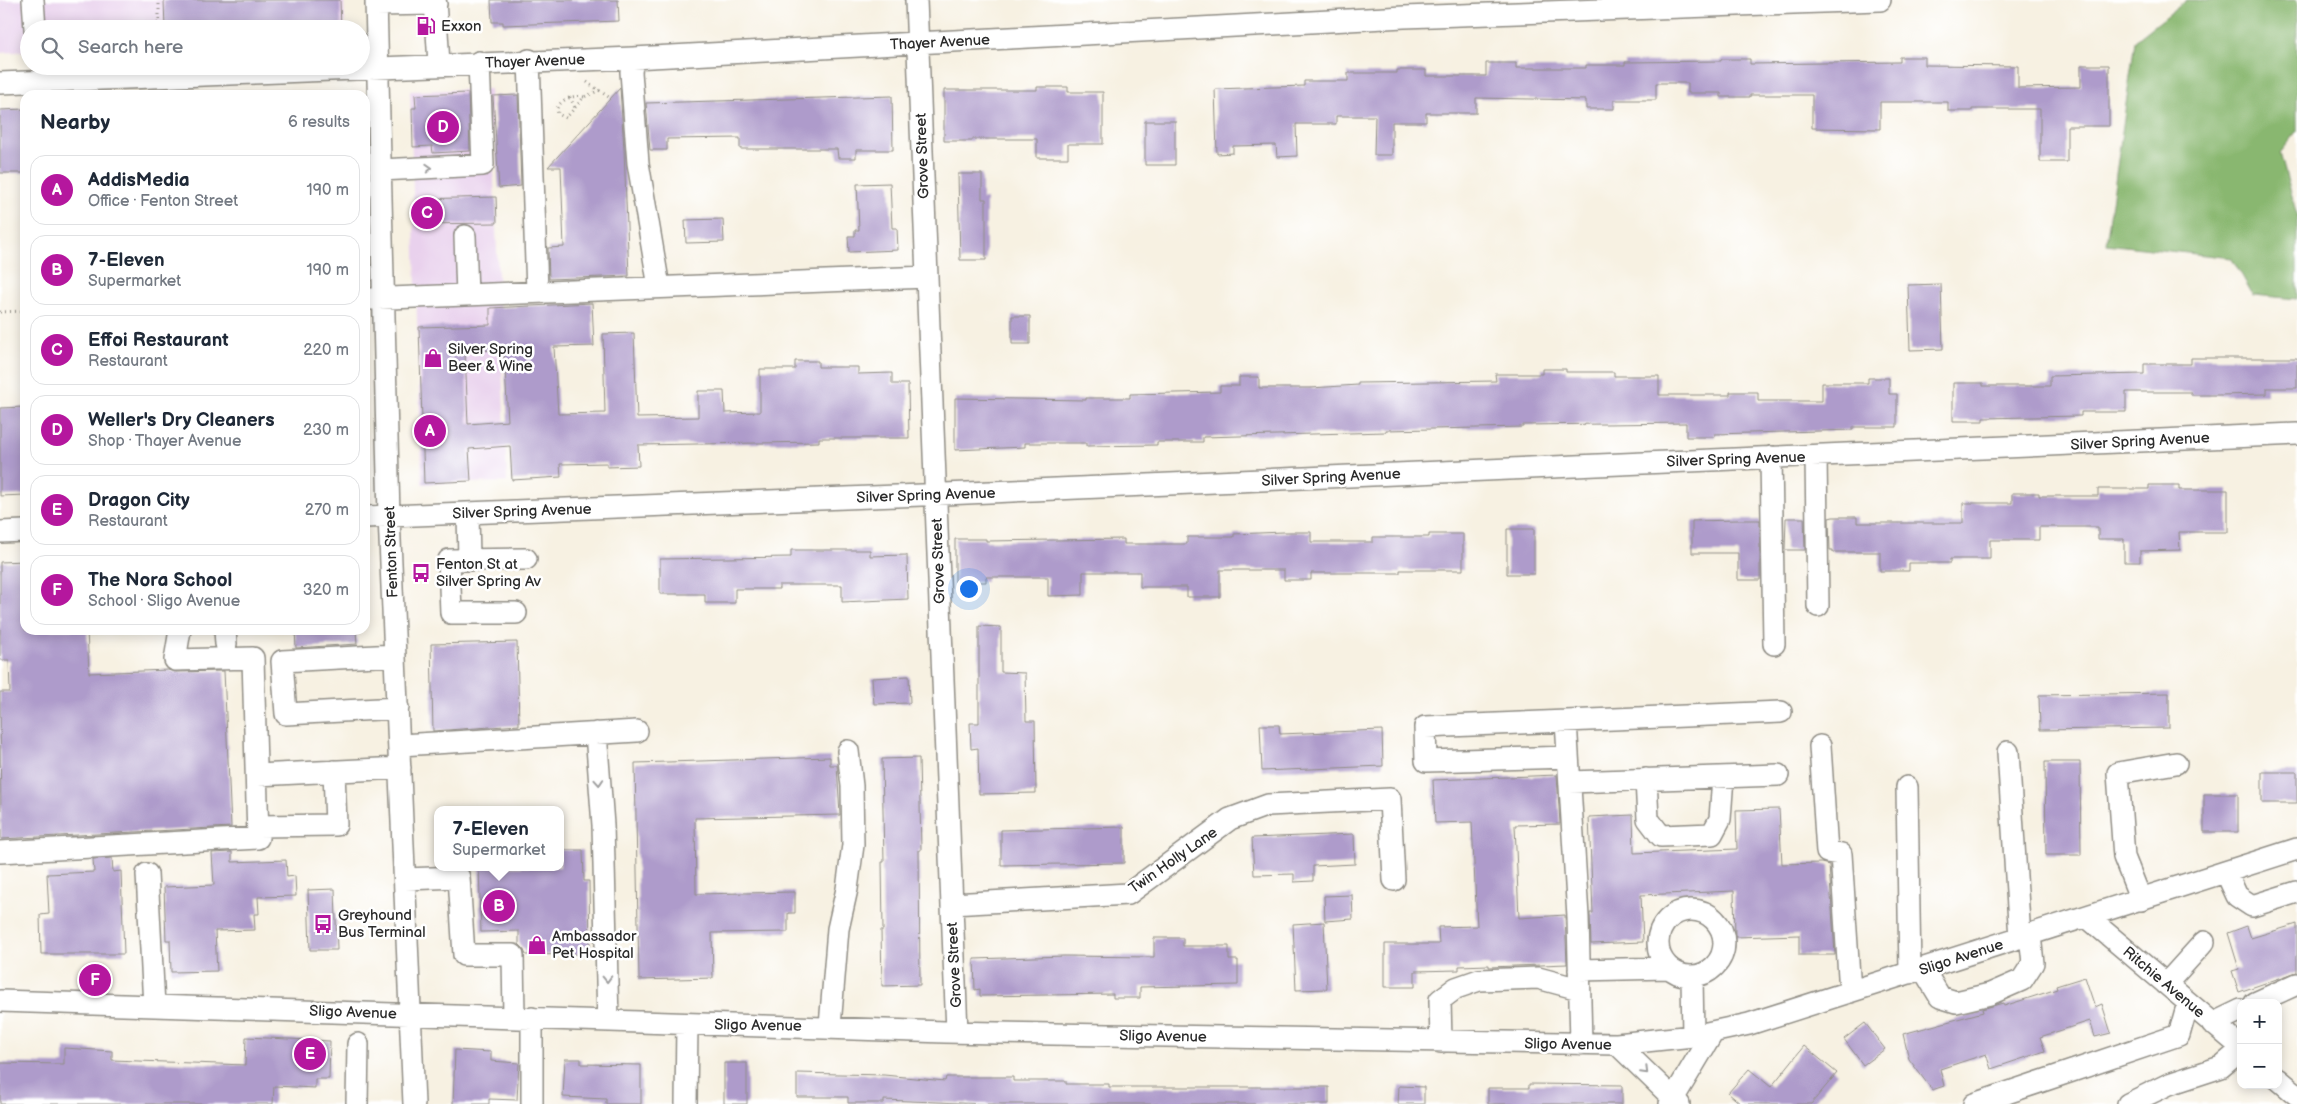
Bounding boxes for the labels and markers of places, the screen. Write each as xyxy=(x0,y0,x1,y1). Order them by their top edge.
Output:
fuel station icon: Exxon xyxy=(415,15,437,37)
place label: Exxon xyxy=(441,17,481,36)
pin: D xyxy=(427,108,459,146)
pin: C xyxy=(411,194,443,232)
place label: Silver Spring Beer & Wine xyxy=(448,340,533,376)
shop icon: Silver Spring Beer & Wine xyxy=(422,347,444,369)
pin: A xyxy=(414,412,446,450)
place label: Fenton St at Silver Spring Av xyxy=(436,555,542,591)
bus stop icon: Fenton St at Silver Spring Av xyxy=(410,562,432,584)
pin: B xyxy=(483,887,515,925)
place label: Greyhound Bus Terminal xyxy=(338,906,426,942)
bus stop icon: Greyhound Bus Terminal xyxy=(312,913,334,935)
place label: Ambassador Pet Hospital xyxy=(552,927,637,963)
shop icon: Ambassador Pet Hospital xyxy=(526,934,548,956)
pin: F xyxy=(79,961,111,999)
pin: E xyxy=(294,1035,326,1073)

